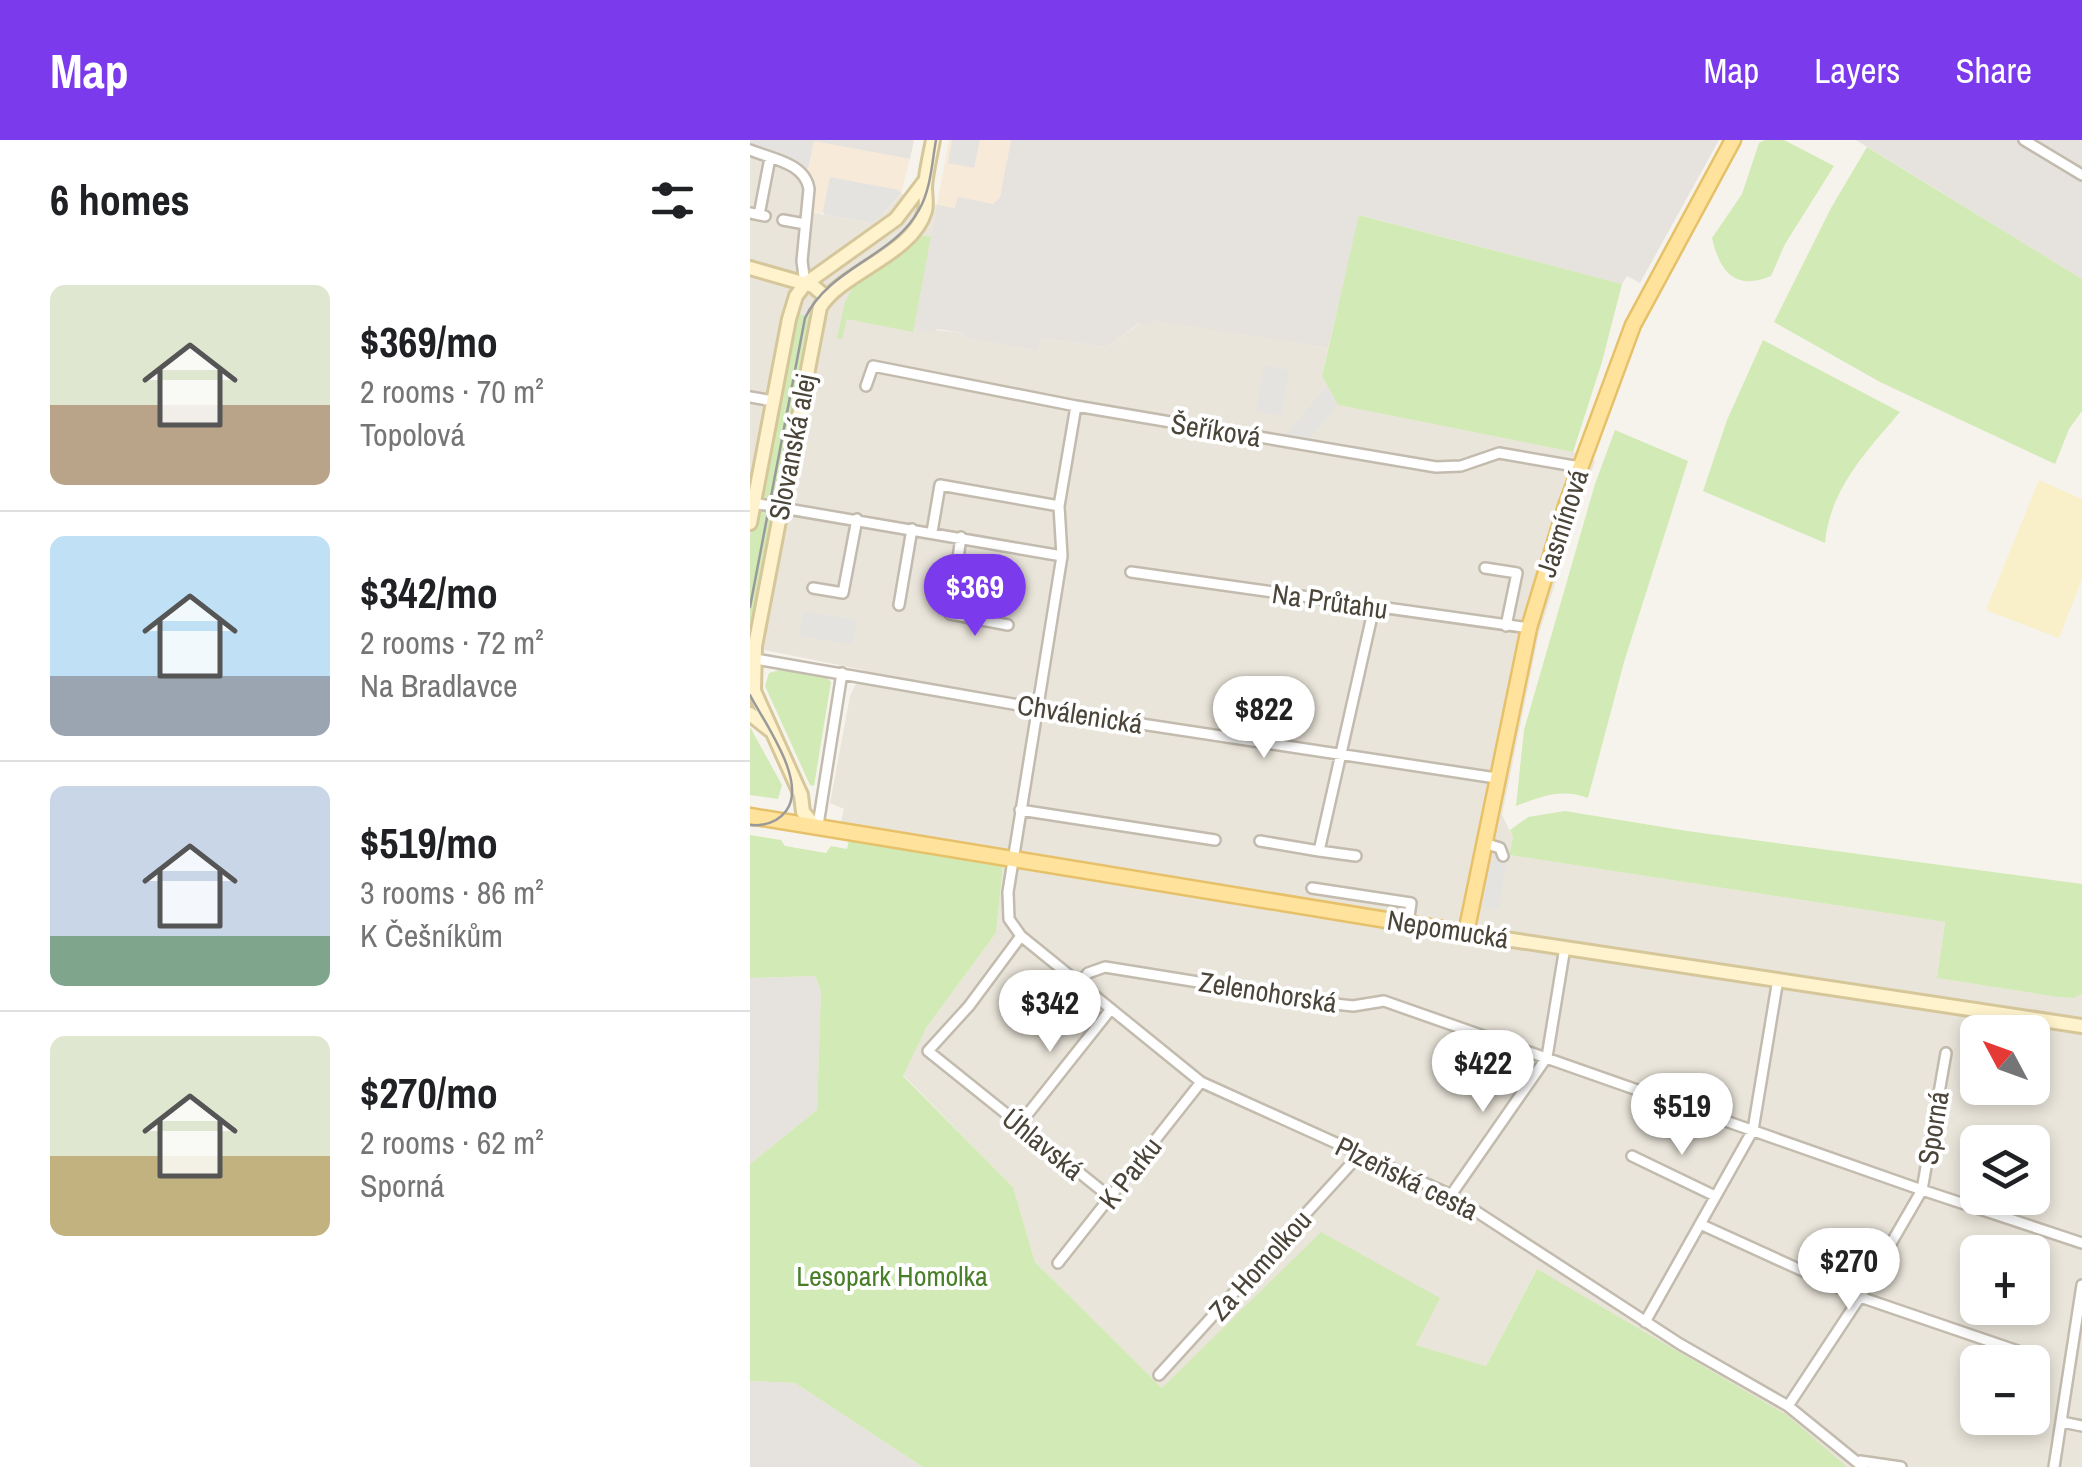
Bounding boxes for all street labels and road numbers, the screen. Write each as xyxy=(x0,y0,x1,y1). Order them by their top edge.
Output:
street label: Slovanská alej xyxy=(759,371,825,523)
street label: Šeříková xyxy=(1168,404,1264,456)
street label: Jasmínová xyxy=(1527,464,1597,582)
street label: Na Průtahu xyxy=(1270,574,1390,628)
street label: Chválenická xyxy=(1015,685,1146,743)
street label: Nepomucká xyxy=(1385,901,1512,957)
street label: Zelenohorská xyxy=(1196,962,1340,1022)
street label: Sporná xyxy=(1908,1088,1958,1168)
street label: Úhlavská xyxy=(994,1100,1092,1189)
street label: Plzeňská cesta xyxy=(1329,1127,1485,1229)
street label: K Parku xyxy=(1090,1129,1170,1217)
street label: Za Homolkou xyxy=(1200,1202,1320,1328)

